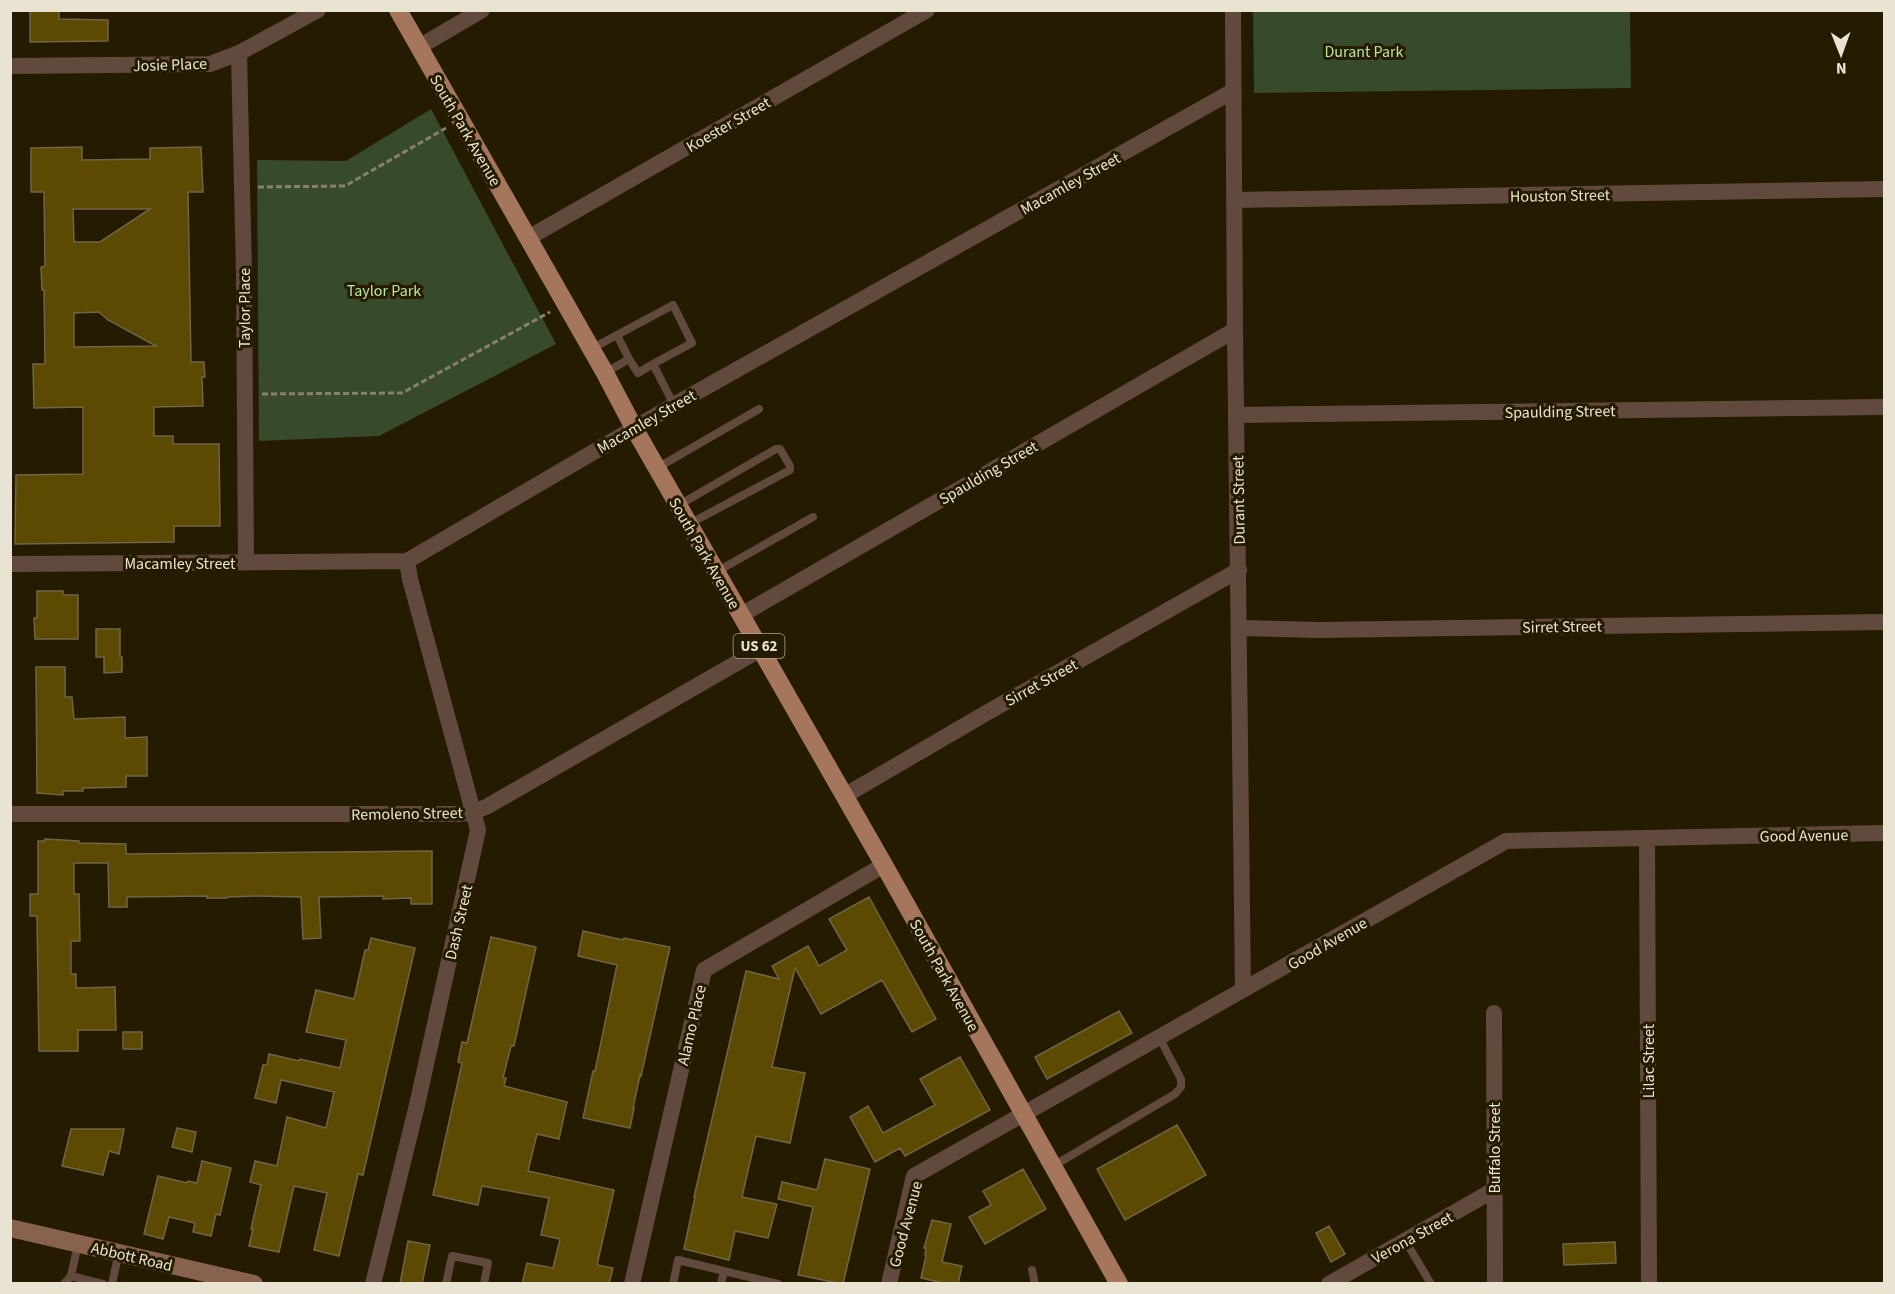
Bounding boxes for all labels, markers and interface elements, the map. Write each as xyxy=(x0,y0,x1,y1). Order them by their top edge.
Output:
north arrow xyxy=(1811,24,1871,84)
park label: Durant Park xyxy=(1324,41,1404,63)
street label: Josie Place xyxy=(133,53,208,77)
text: N xyxy=(1836,57,1847,79)
street label: South Park Avenue xyxy=(424,71,506,190)
street label: Koester Street xyxy=(682,92,775,158)
street label: Macamley Street xyxy=(1017,147,1125,220)
street label: Houston Street xyxy=(1510,184,1611,208)
street label: Taylor Place xyxy=(234,268,256,348)
park label: Taylor Park xyxy=(347,280,421,302)
street label: Macamley Street xyxy=(593,384,701,459)
street label: Spaulding Street xyxy=(1504,400,1616,424)
street label: Spaulding Street xyxy=(935,435,1043,510)
street label: Durant Street xyxy=(1227,455,1251,545)
street label: South Park Avenue xyxy=(663,494,745,613)
street label: Macamley Street xyxy=(124,553,236,575)
street label: Sirret Street xyxy=(1522,615,1603,639)
road number: US 62 xyxy=(734,634,784,658)
street label: Sirret Street xyxy=(1001,654,1082,712)
street label: Remoleno Street xyxy=(351,802,464,826)
street label: Good Avenue xyxy=(1760,824,1849,848)
street label: Dash Street xyxy=(440,882,478,962)
street label: Good Avenue xyxy=(1284,912,1371,976)
street label: South Park Avenue xyxy=(904,915,984,1036)
street label: Alamo Place xyxy=(672,983,712,1068)
street label: Lilac Street xyxy=(1638,1023,1660,1098)
street label: Buffalo Street xyxy=(1484,1102,1506,1194)
street label: Good Avenue xyxy=(884,1179,928,1270)
street label: Verona Street xyxy=(1368,1206,1458,1269)
street label: Abbott Road xyxy=(89,1237,175,1277)

